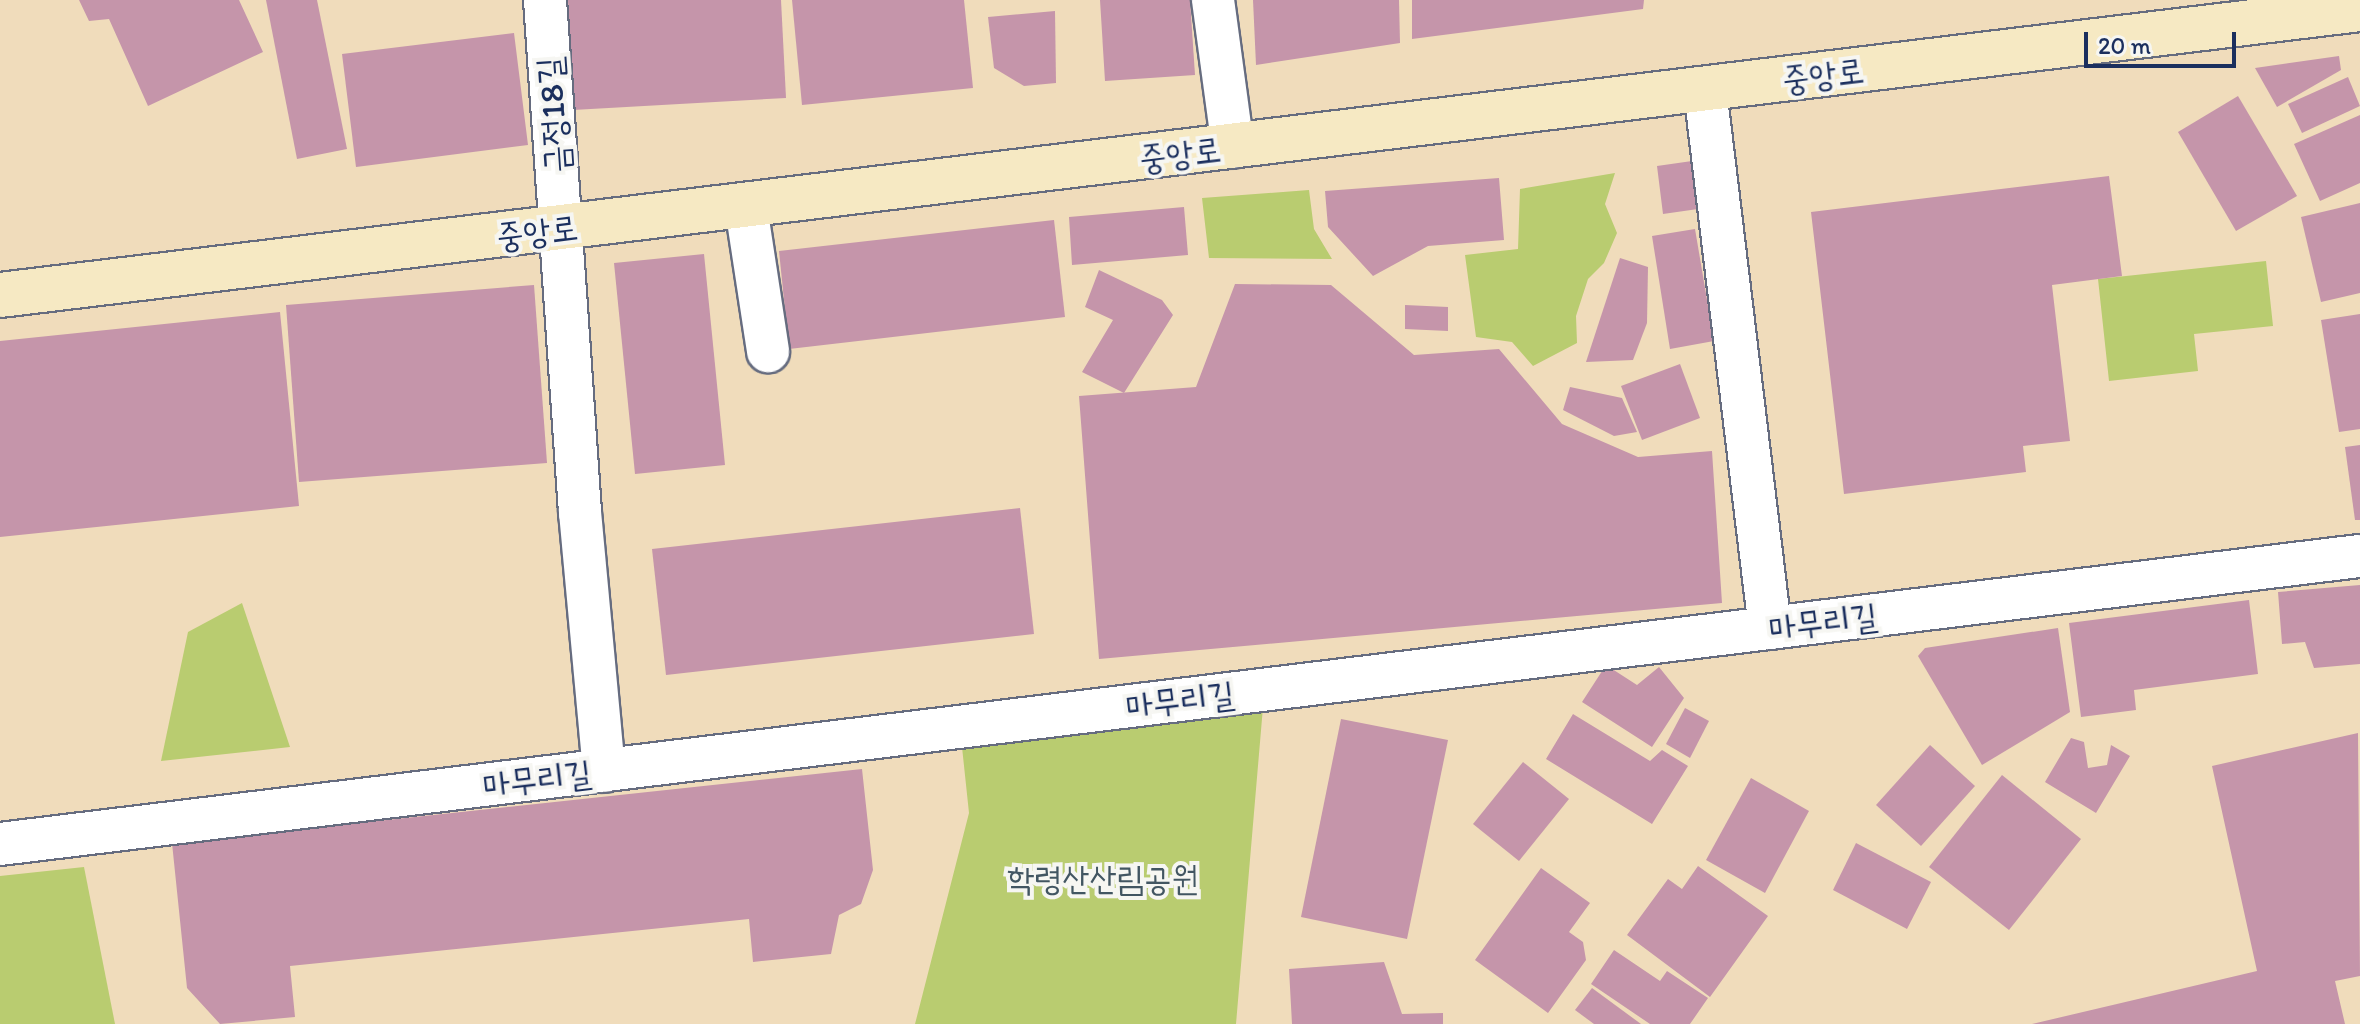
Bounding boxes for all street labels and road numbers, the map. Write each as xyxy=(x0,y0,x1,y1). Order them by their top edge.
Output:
street label: 중앙로 xyxy=(1780,50,1866,100)
street label: 금정18길 xyxy=(529,55,577,175)
street label: 중앙로 xyxy=(1137,129,1223,179)
street label: 중앙로 xyxy=(494,207,580,257)
street label: 마무리길 xyxy=(1766,595,1880,649)
street label: 마무리길 xyxy=(1123,673,1237,727)
street label: 마무리길 xyxy=(480,752,594,806)

